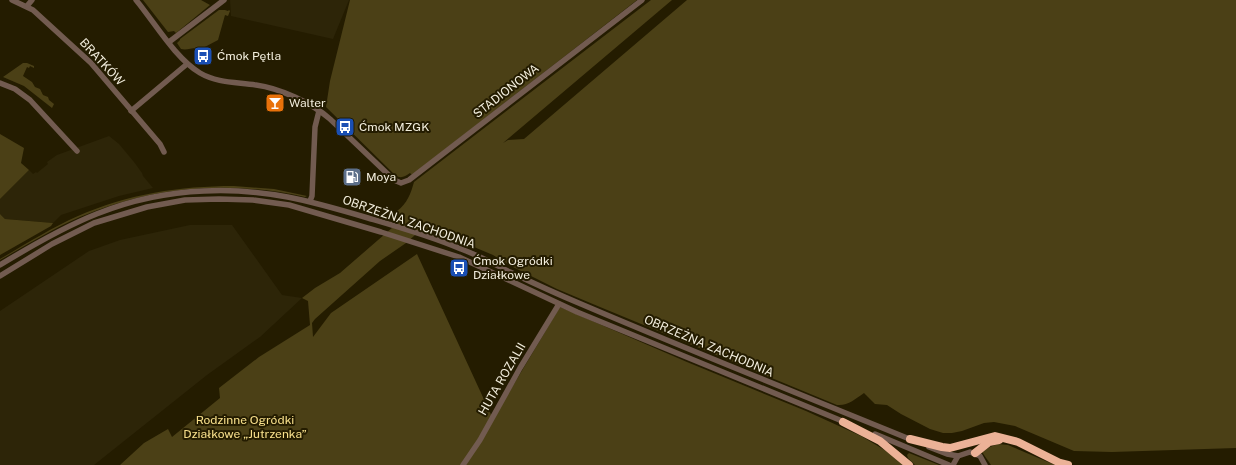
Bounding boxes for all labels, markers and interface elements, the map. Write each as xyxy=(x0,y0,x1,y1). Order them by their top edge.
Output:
street label: BRATKÓW xyxy=(77,36,128,89)
bus stop icon: Ćmok Pętla xyxy=(192,45,214,67)
place label: Ćmok Pętla xyxy=(217,49,281,63)
street label: STADIONOWA xyxy=(470,61,542,121)
bar icon: Walter xyxy=(264,92,286,114)
place label: Walter xyxy=(289,96,326,110)
bus stop icon: Ćmok MZGK xyxy=(334,116,356,138)
place label: Ćmok MZGK xyxy=(359,120,429,134)
fuel station icon: Moya xyxy=(341,166,363,188)
place label: Moya xyxy=(366,170,396,184)
street label: OBRZEŻNA ZACHODNIA xyxy=(341,193,478,252)
place label: Ćmok Ogródki Działkowe xyxy=(473,254,553,282)
bus stop icon: Ćmok Ogródki Działkowe xyxy=(448,257,470,279)
street label: OBRZEŻNA ZACHODNIA xyxy=(642,312,776,380)
street label: HUTA ROZALII xyxy=(476,340,528,418)
park label: Rodzinne Ogródki Działkowe „Jutrzenka” xyxy=(183,413,307,441)

